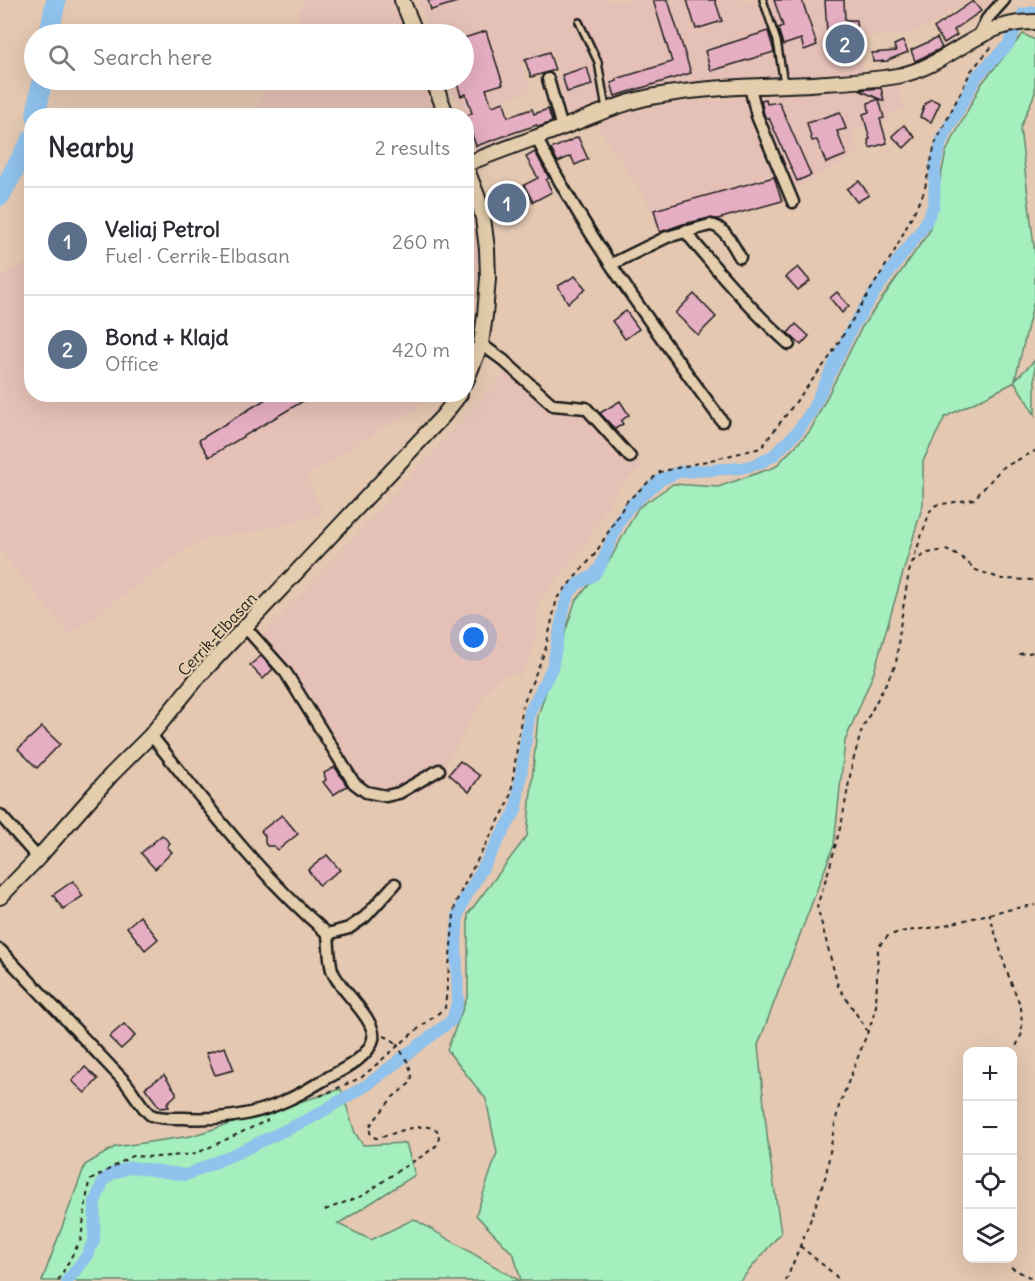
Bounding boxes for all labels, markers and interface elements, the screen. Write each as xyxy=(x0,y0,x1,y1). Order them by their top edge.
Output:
pin: 2 xyxy=(826,22,864,66)
search box xyxy=(24,24,474,90)
icon: search xyxy=(45,41,78,74)
text: Search here xyxy=(93,43,212,71)
text: Nearby xyxy=(48,131,134,164)
text: 2 results xyxy=(375,135,450,160)
pin: 1 xyxy=(488,180,526,226)
text: Veliaj Petrol xyxy=(105,215,220,243)
text: 1 xyxy=(64,229,71,254)
text: 260 m xyxy=(392,229,450,254)
text: Fuel · Cerrik-Elbasan xyxy=(105,243,290,268)
text: Bond + Klajd xyxy=(105,323,229,351)
text: 2 xyxy=(62,337,73,362)
text: 420 m xyxy=(392,337,450,362)
text: Office xyxy=(105,351,159,376)
street label: Cerrik-Elbasan xyxy=(173,588,261,680)
your location xyxy=(459,623,488,652)
map controls xyxy=(963,1047,1017,1263)
button: + xyxy=(963,1047,1017,1101)
button: − xyxy=(963,1101,1017,1155)
button: locate xyxy=(963,1155,1017,1209)
button: layers xyxy=(963,1209,1017,1263)

